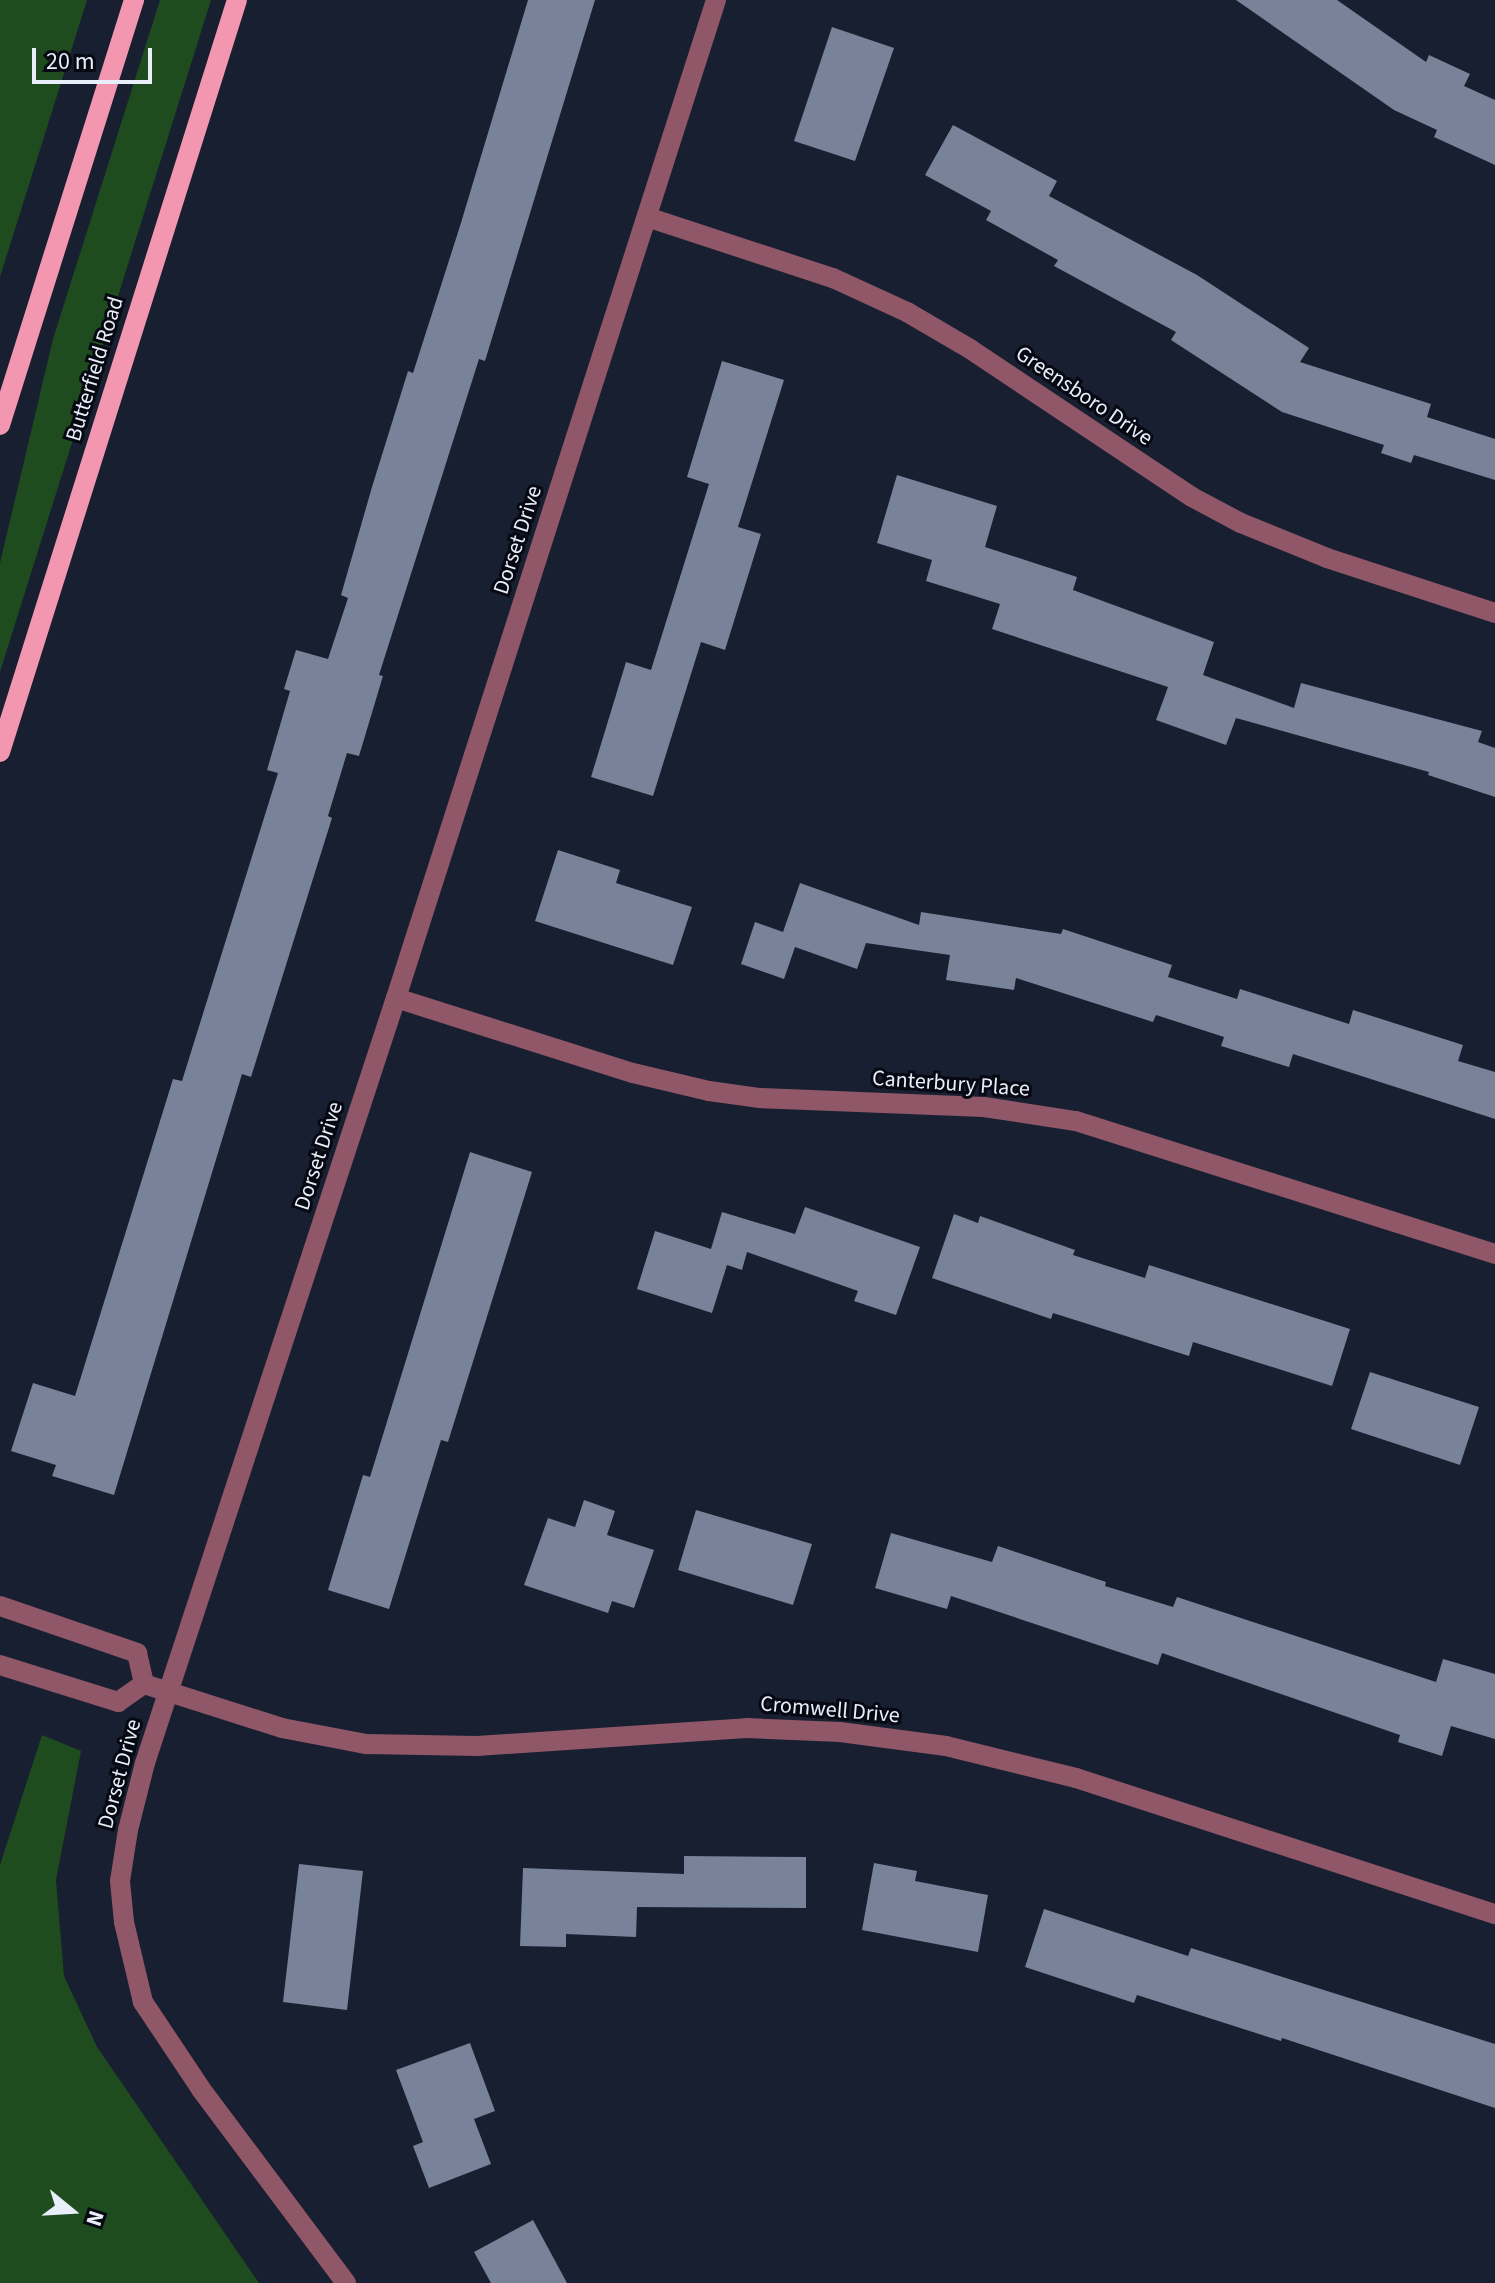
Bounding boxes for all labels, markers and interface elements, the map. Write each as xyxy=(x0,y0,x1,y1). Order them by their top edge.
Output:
scale bar xyxy=(36,32,156,82)
text: 20 m xyxy=(46,44,95,79)
street label: Butterfield Road xyxy=(60,294,130,444)
street label: Greensboro Drive xyxy=(1010,340,1158,452)
street label: Dorset Drive xyxy=(488,482,548,598)
street label: Canterbury Place xyxy=(871,1065,1031,1103)
street label: Dorset Drive xyxy=(289,1098,349,1214)
street label: Cromwell Drive xyxy=(759,1691,901,1729)
street label: Dorset Drive xyxy=(93,1716,147,1832)
north arrow xyxy=(32,2171,112,2251)
text: N xyxy=(77,2207,112,2230)

